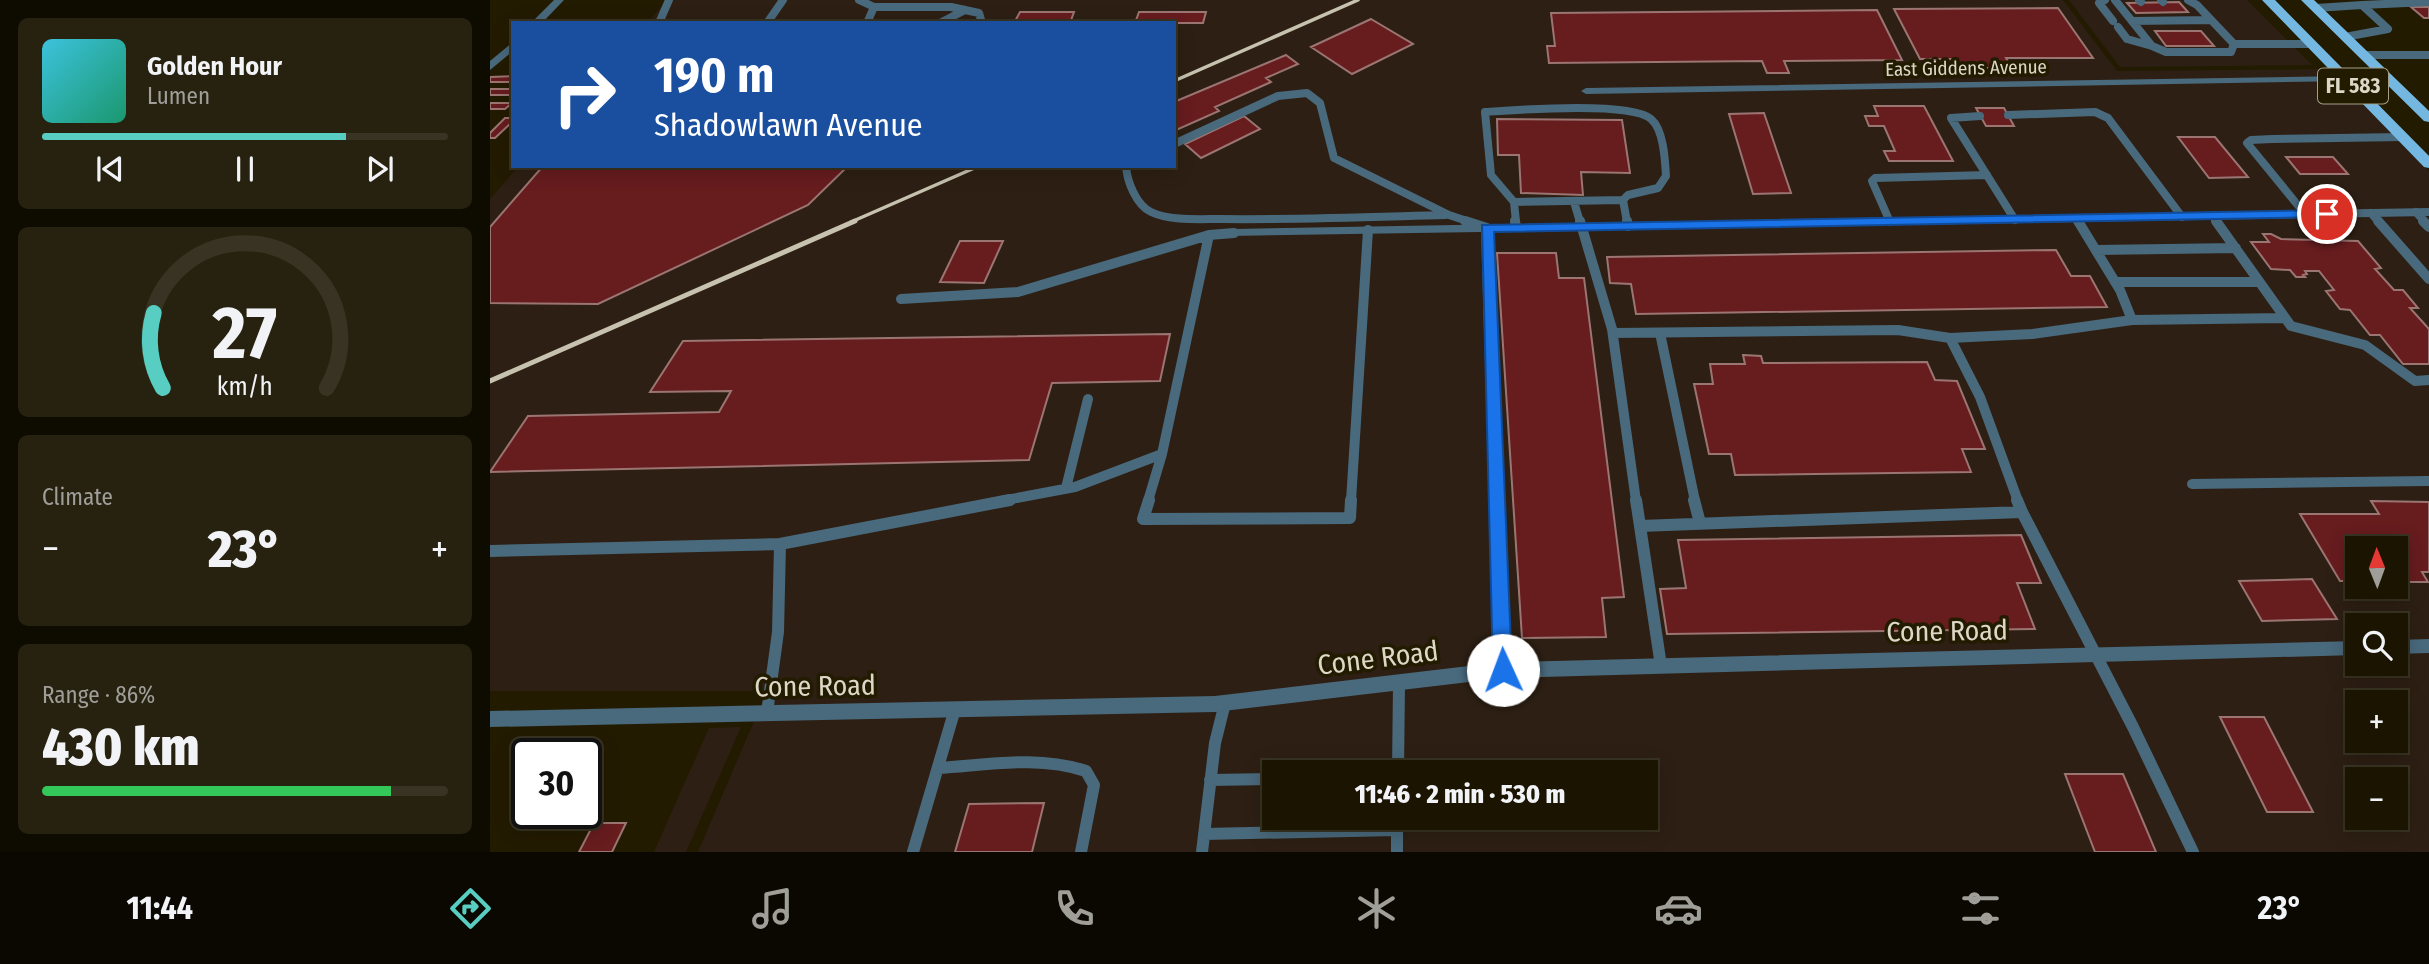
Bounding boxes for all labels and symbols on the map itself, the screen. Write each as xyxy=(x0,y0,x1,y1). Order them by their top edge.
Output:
street label: East Giddens Avenue xyxy=(1885,55,2047,81)
road number: FL 583 xyxy=(2318,68,2388,104)
pin xyxy=(2297,184,2357,244)
north arrow xyxy=(2345,536,2408,598)
street label: Cone Road xyxy=(1886,613,2008,649)
position arrow xyxy=(1466,633,1540,707)
street label: Cone Road xyxy=(1316,634,1440,682)
street label: Cone Road xyxy=(754,668,876,704)
speed limit sign: 30 xyxy=(511,738,602,829)

